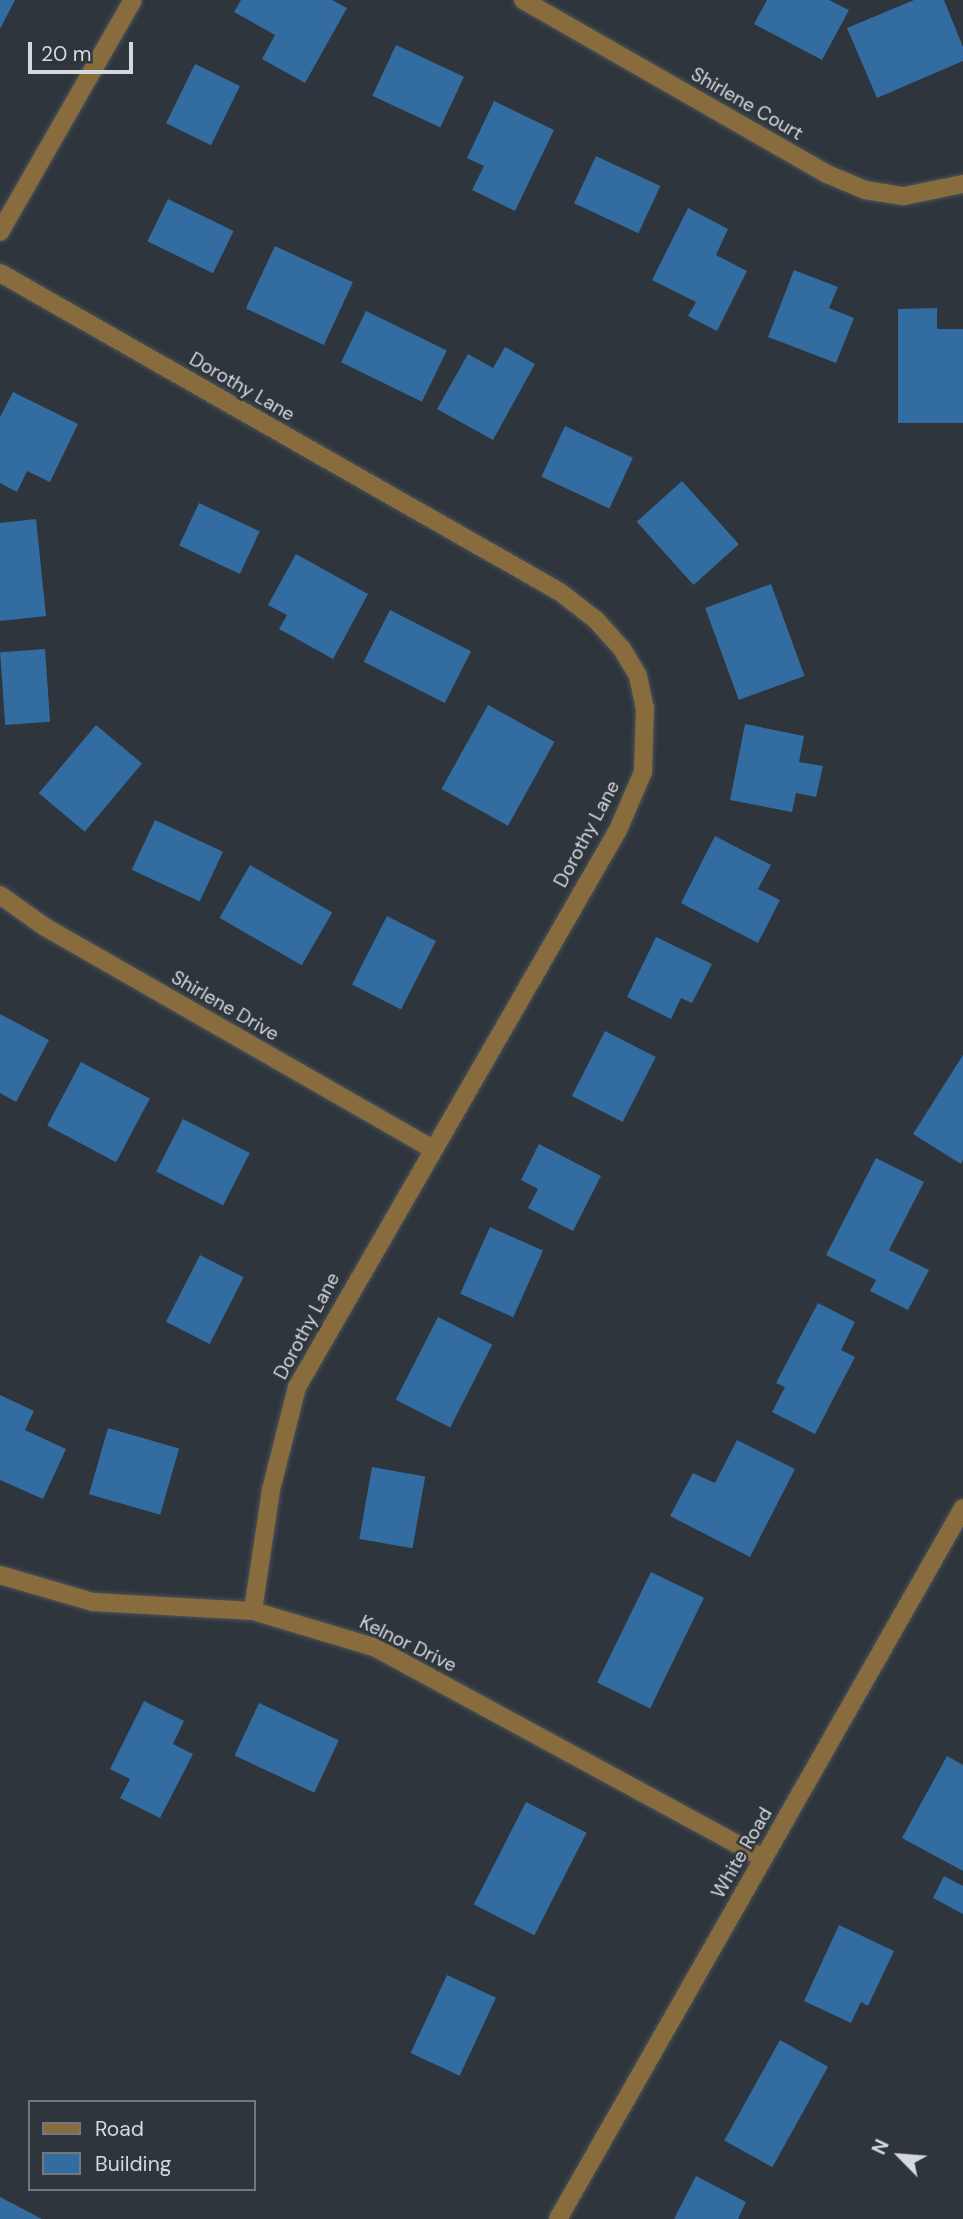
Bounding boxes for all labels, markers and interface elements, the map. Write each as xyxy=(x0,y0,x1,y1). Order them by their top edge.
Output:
scale bar xyxy=(32,28,136,72)
text: 20 m xyxy=(41,40,92,68)
street label: Shirlene Court xyxy=(687,63,807,145)
street label: Dorothy Lane xyxy=(185,348,299,426)
street label: Dorothy Lane xyxy=(549,777,625,891)
street label: Shirlene Drive xyxy=(167,966,283,1046)
street label: Dorothy Lane xyxy=(269,1269,345,1383)
street label: Kelnor Drive xyxy=(356,1611,460,1677)
street label: White Road xyxy=(707,1804,777,1902)
legend xyxy=(28,2100,256,2191)
text: Road xyxy=(95,2115,144,2143)
north arrow xyxy=(865,2121,935,2191)
text: N xyxy=(866,2135,895,2158)
text: Building xyxy=(95,2150,171,2178)

